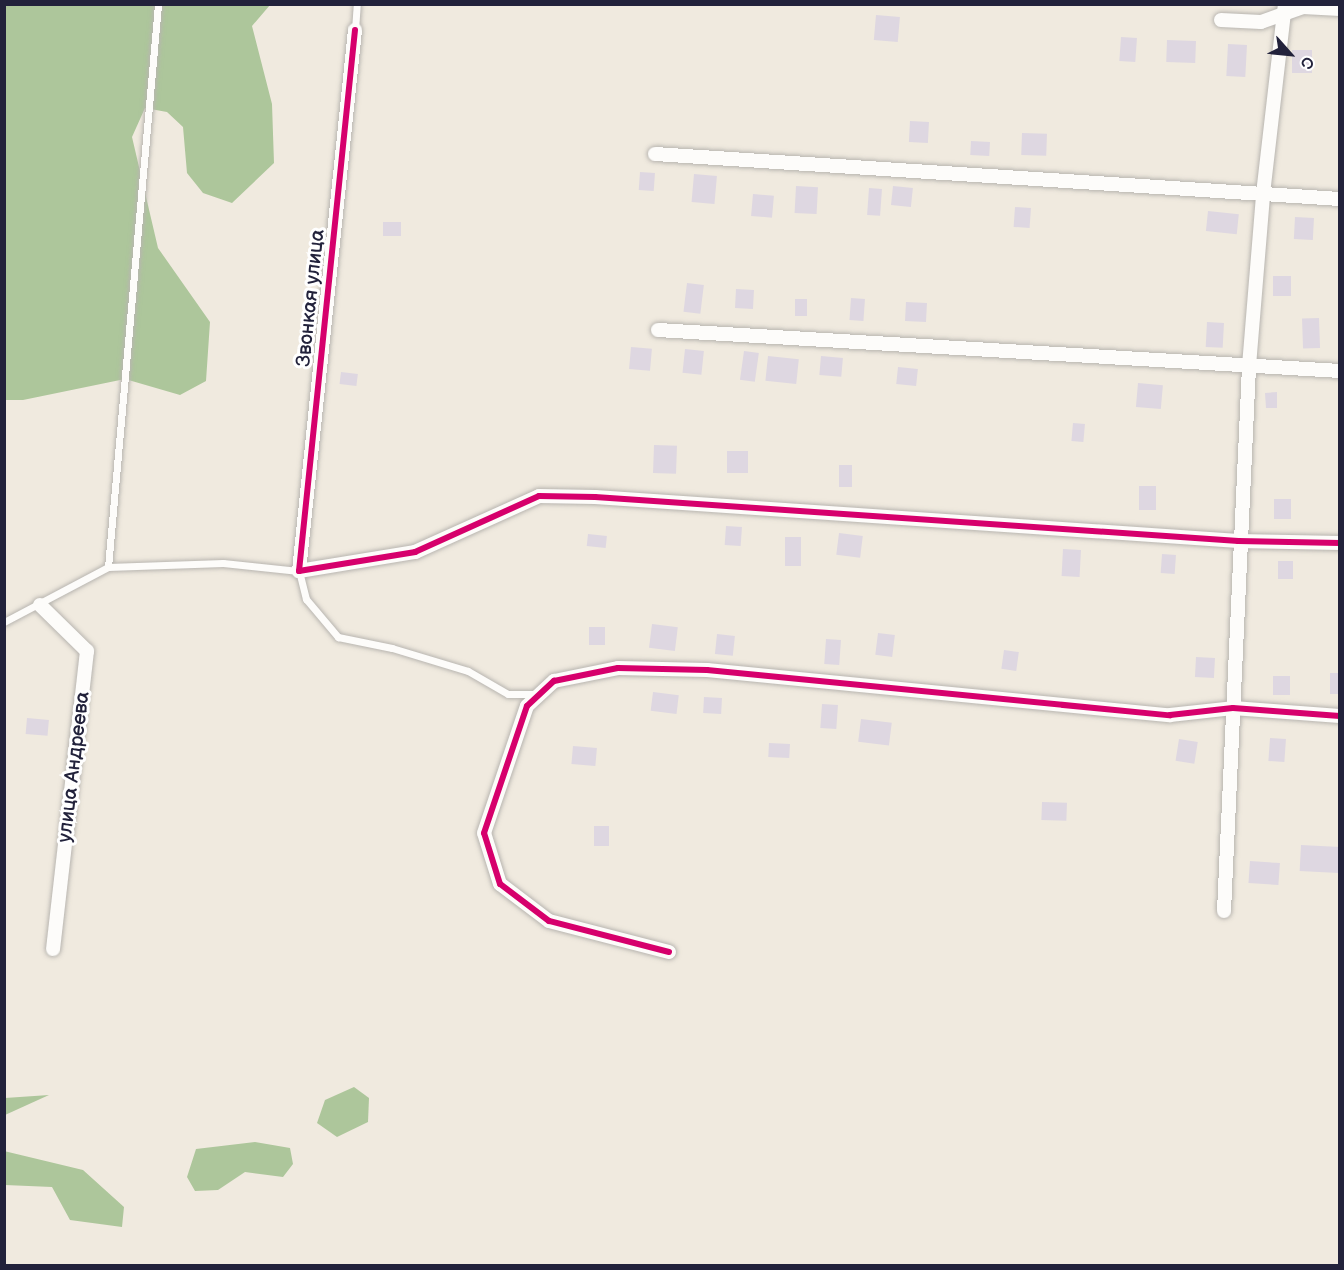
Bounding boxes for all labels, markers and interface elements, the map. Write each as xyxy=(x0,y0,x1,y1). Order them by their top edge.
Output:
north arrow xyxy=(1260,24,1320,84)
text: С xyxy=(1295,53,1317,72)
street label: Звонкая улица xyxy=(292,228,330,368)
street label: улица Андреева xyxy=(53,690,95,844)

